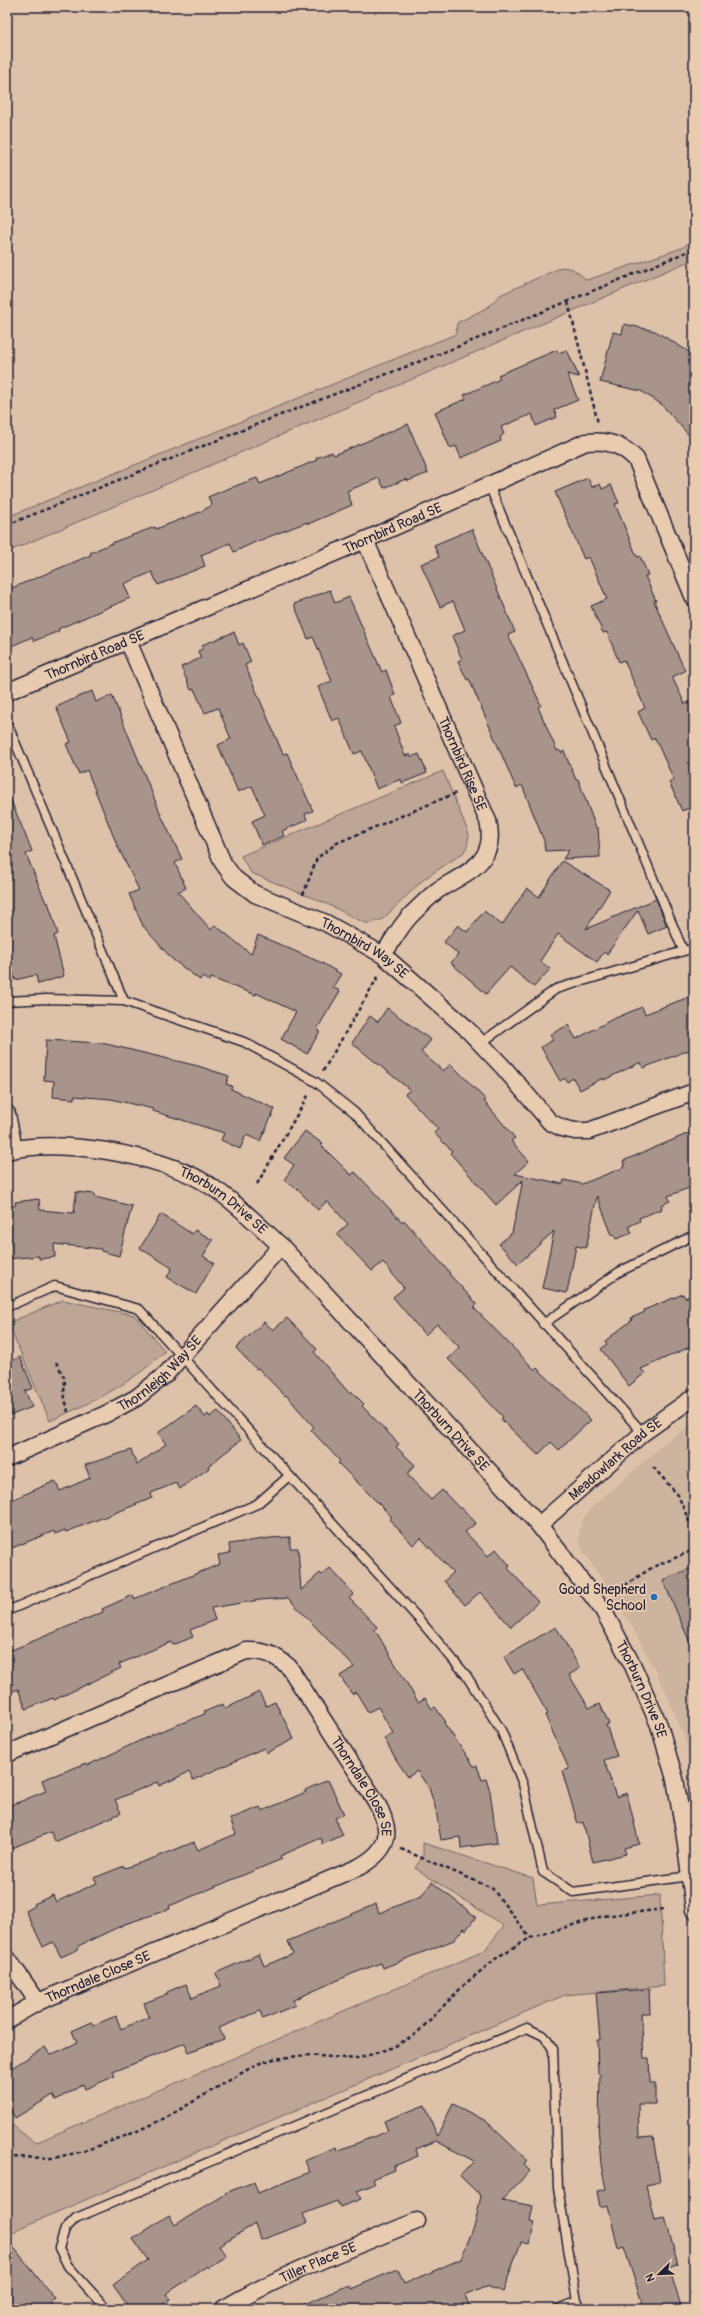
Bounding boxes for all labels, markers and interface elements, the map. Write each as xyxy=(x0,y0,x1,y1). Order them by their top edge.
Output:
street label: Thornbird Road SE xyxy=(340,498,445,557)
street label: Thornbird Road SE xyxy=(42,626,147,683)
street label: Thornbird Rise SE xyxy=(435,714,491,813)
street label: Thornbird Way SE xyxy=(318,913,412,982)
street label: Thorburn Drive SE xyxy=(177,1162,271,1238)
street label: Thornleigh Way SE xyxy=(114,1332,205,1415)
street label: Thorburn Drive SE xyxy=(409,1386,493,1474)
street label: Meadowlark Road SE xyxy=(565,1414,665,1504)
place label: Good Shepherd School xyxy=(558,1581,646,1614)
marker: Good Shepherd School xyxy=(649,1592,659,1602)
street label: Thorburn Drive SE xyxy=(612,1637,671,1740)
street label: Thorndale Close SE xyxy=(328,1733,395,1836)
street label: Thorndale Close SE xyxy=(43,1947,153,2007)
street label: Tiller Place SE xyxy=(277,2238,359,2286)
north arrow xyxy=(639,2254,679,2294)
text: N xyxy=(643,2271,658,2284)

